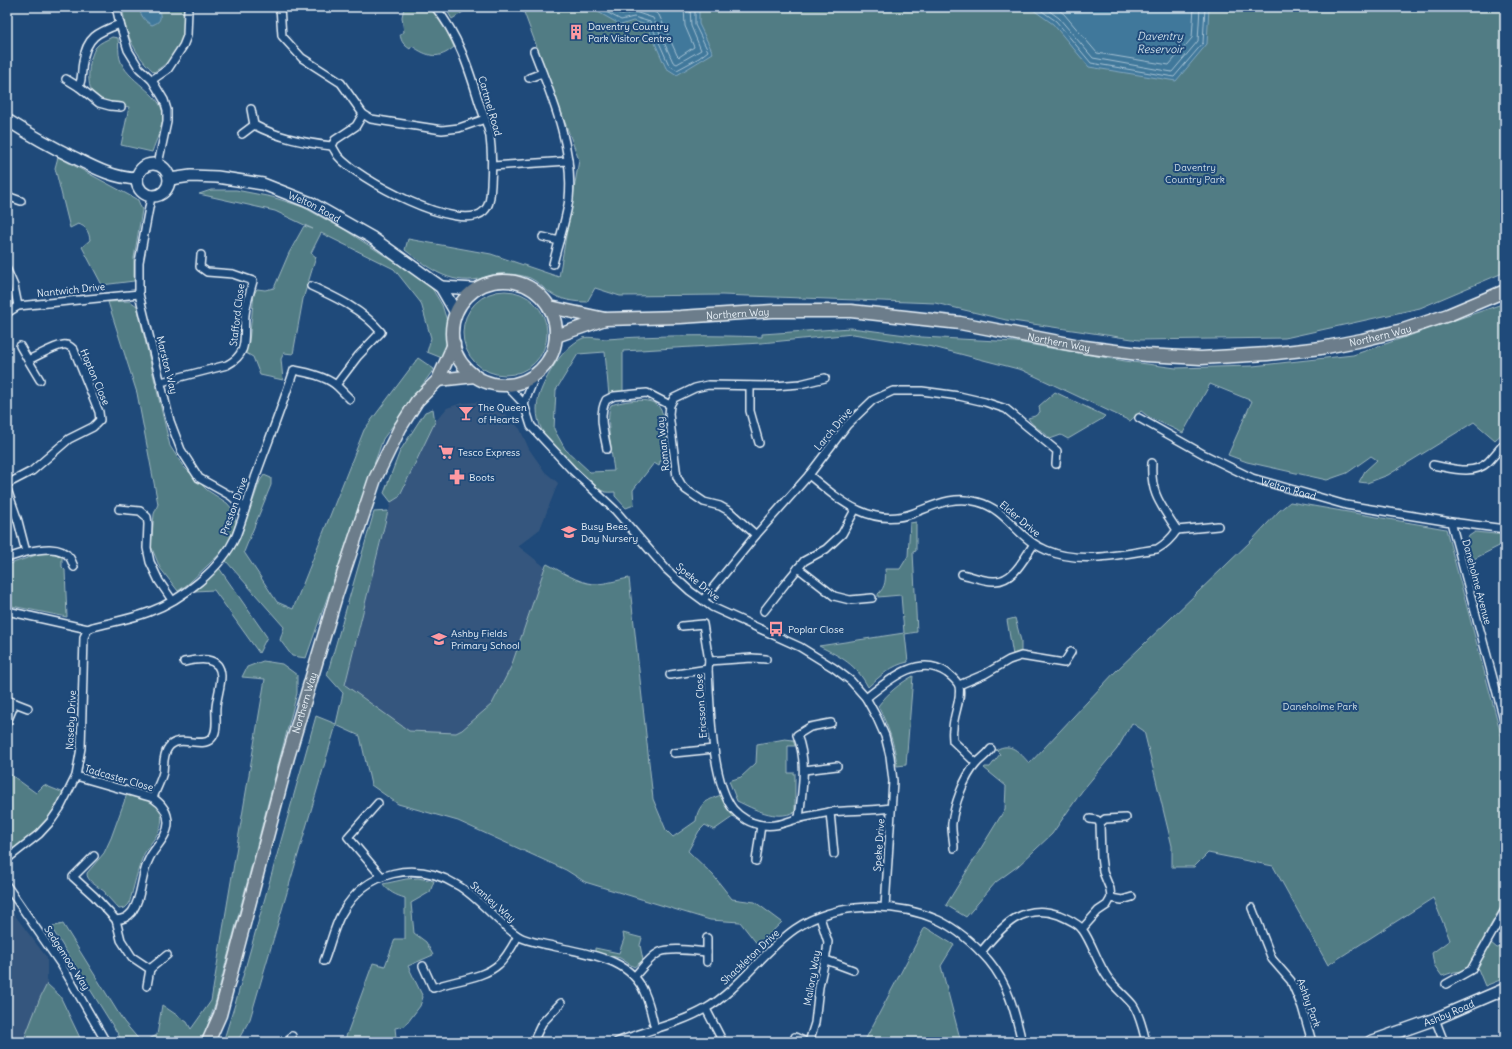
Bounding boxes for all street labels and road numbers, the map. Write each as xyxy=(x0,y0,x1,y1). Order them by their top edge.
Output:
street label: Cartmel Road xyxy=(475,74,505,138)
street label: Welton Road xyxy=(286,188,343,225)
street label: Nantwich Drive xyxy=(36,280,106,300)
street label: Stafford Close xyxy=(227,283,247,347)
street label: Northern Way xyxy=(705,305,770,322)
street label: Northern Way xyxy=(1348,321,1413,349)
street label: Northern Way xyxy=(1027,330,1091,354)
street label: Marston Way xyxy=(153,334,181,396)
street label: Hopton Close xyxy=(77,347,113,407)
street label: Larch Drive xyxy=(811,405,855,453)
street label: Roman Way xyxy=(654,416,672,472)
street label: Welton Road xyxy=(1259,474,1318,503)
street label: Preston Drive xyxy=(218,475,250,537)
street label: Elder Drive xyxy=(997,498,1043,540)
street label: Daneholme Avenue xyxy=(1459,538,1495,626)
street label: Speke Drive xyxy=(673,560,723,604)
street label: Northern Way xyxy=(289,670,319,735)
street label: Ericsson Close xyxy=(692,673,710,739)
street label: Naseby Drive xyxy=(63,690,79,750)
street label: Tadcaster Close xyxy=(83,762,155,794)
street label: Speke Drive xyxy=(871,818,887,872)
street label: Stanley Way xyxy=(468,879,518,925)
street label: Sedgemoor Way xyxy=(41,923,93,993)
street label: Shackleton Drive xyxy=(718,926,782,988)
street label: Mallory Way xyxy=(801,949,823,1007)
street label: Ashby Park xyxy=(1294,977,1324,1029)
street label: Ashby Road xyxy=(1422,996,1476,1029)

